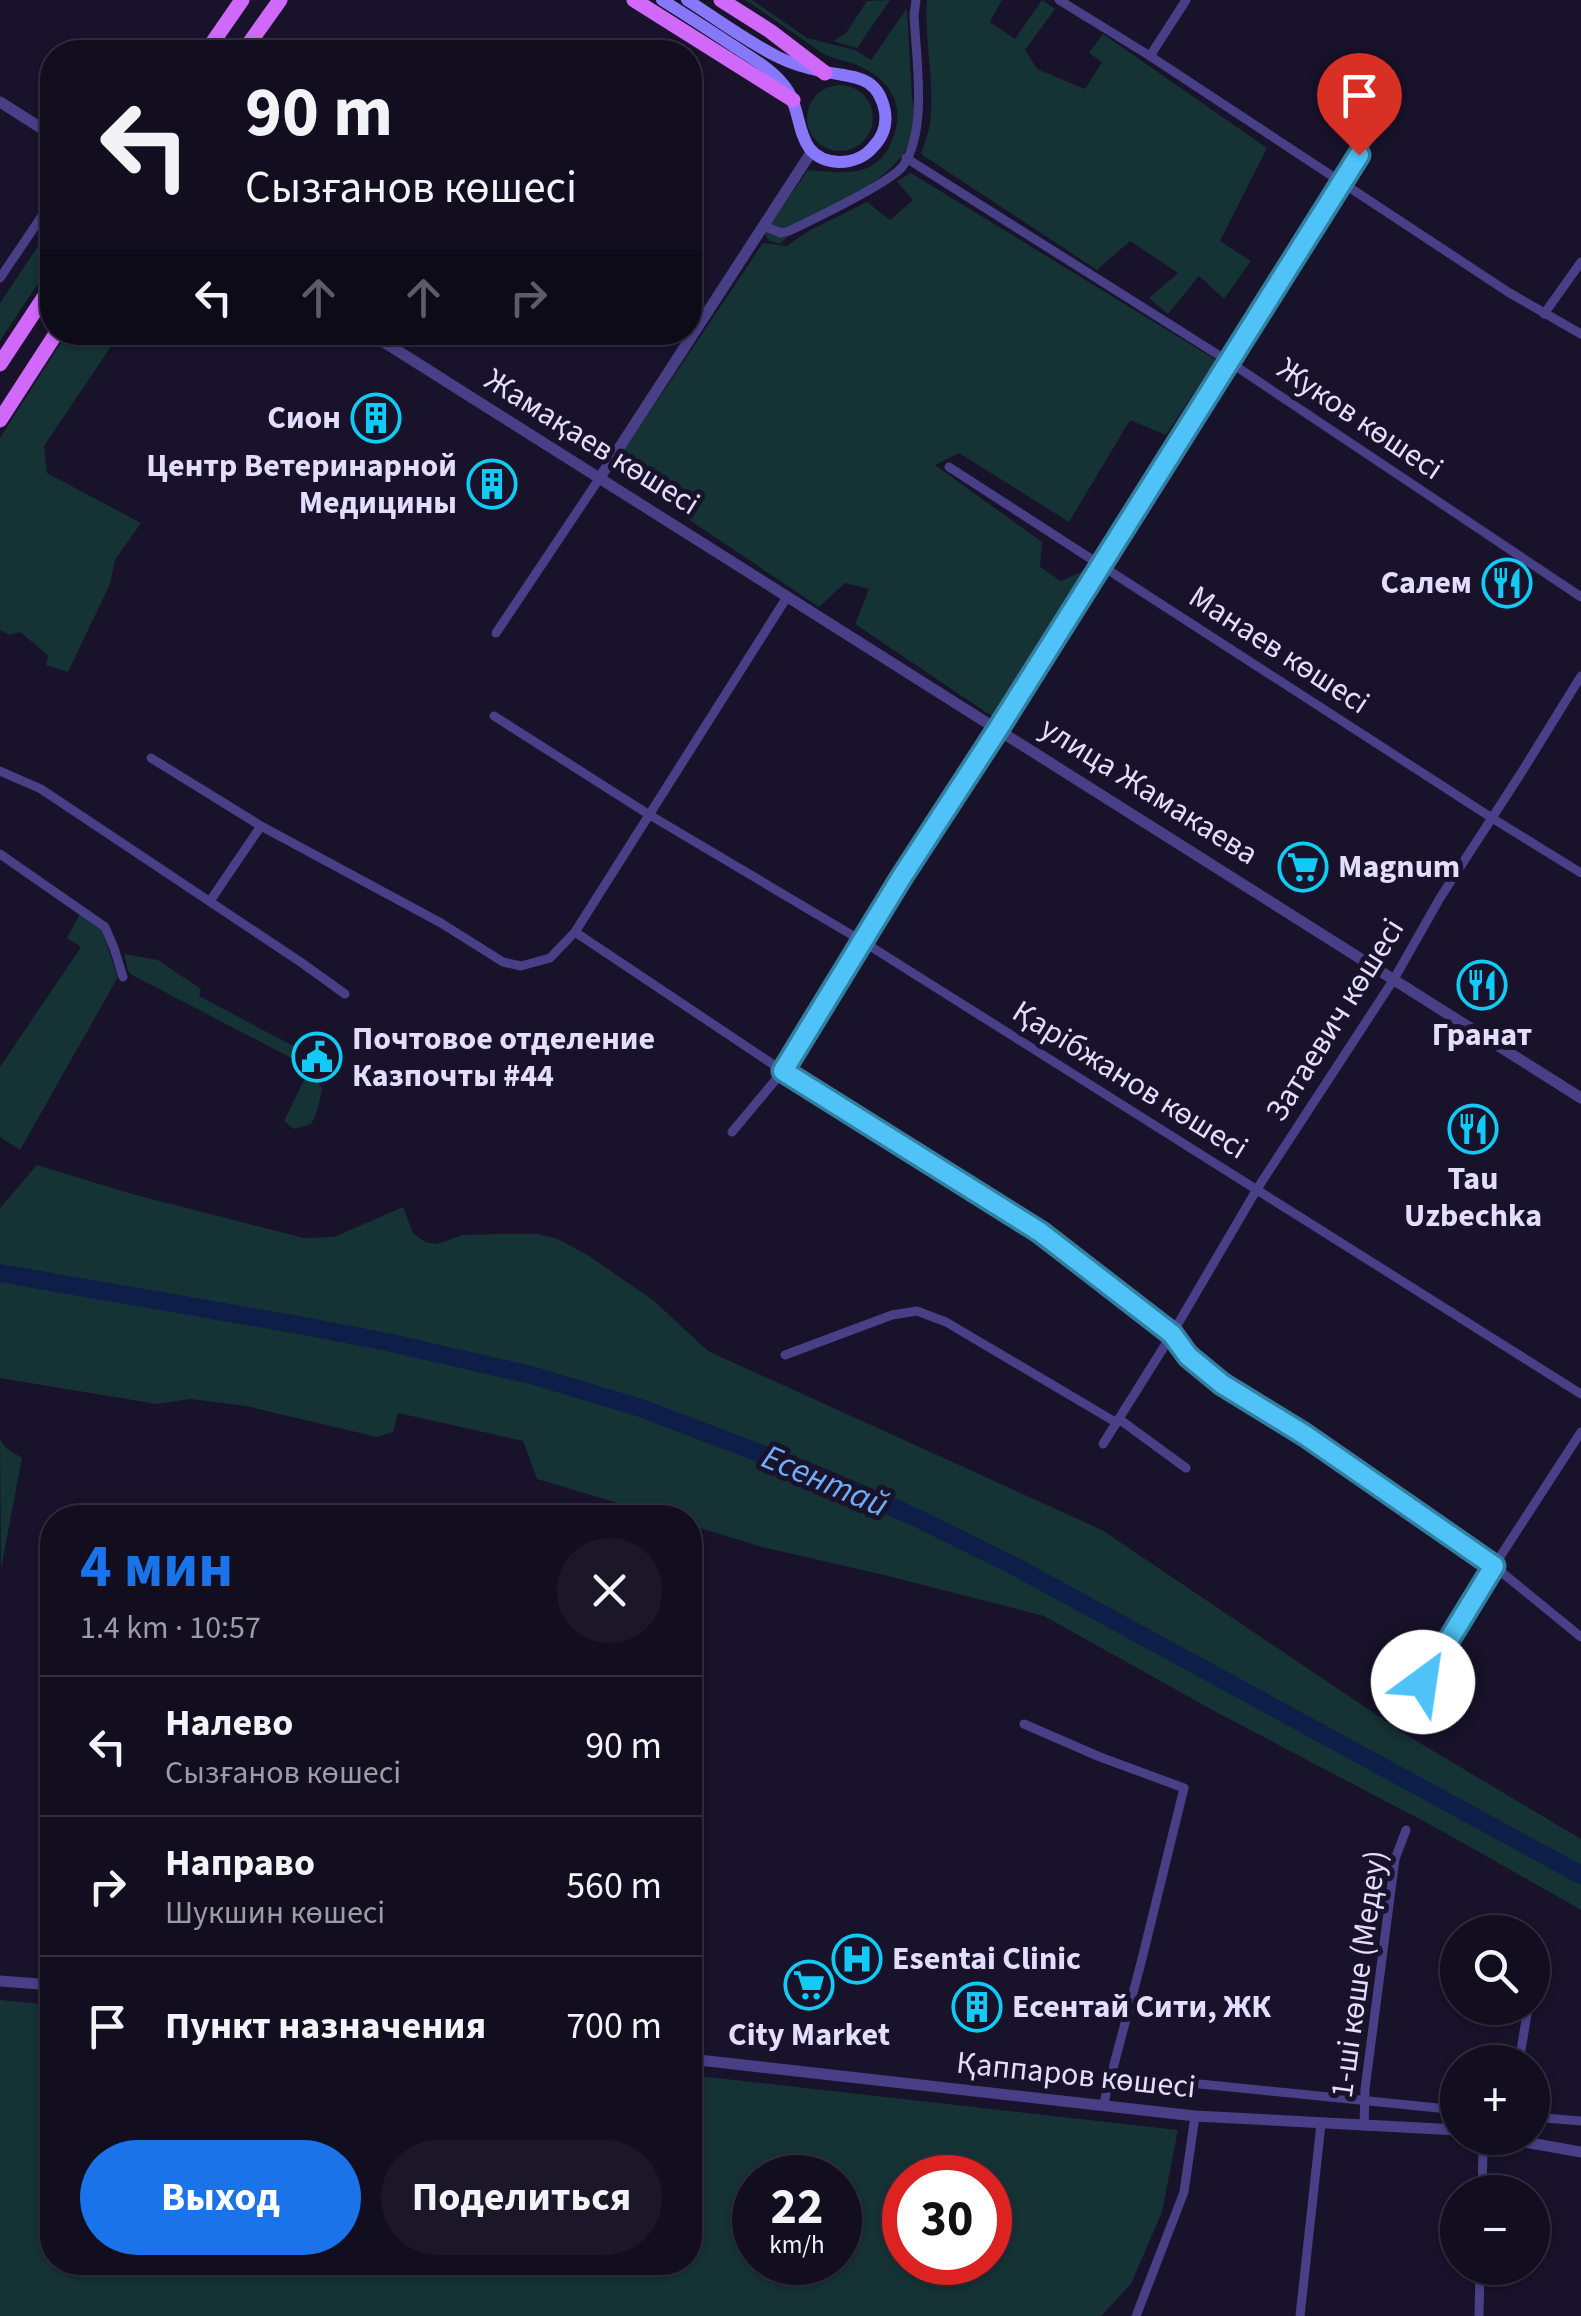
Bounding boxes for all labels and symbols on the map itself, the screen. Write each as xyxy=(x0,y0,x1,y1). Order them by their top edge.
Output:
pin xyxy=(1317,53,1402,156)
street label: Жуков көшесі xyxy=(1268,346,1452,492)
street label: Жамақаев көшесі xyxy=(476,357,708,527)
building icon: Сион xyxy=(350,392,402,444)
place label: Сион xyxy=(267,395,341,441)
place label: Центр Ветеринарной Медицины xyxy=(146,443,457,526)
building icon: Центр Ветеринарной Медицины xyxy=(466,458,518,510)
restaurant icon: Салем xyxy=(1481,557,1533,609)
place label: Салем xyxy=(1380,560,1472,606)
street label: Манаев көшесі xyxy=(1180,574,1378,726)
street label: улица Жамакаева xyxy=(1031,705,1267,877)
supermarket icon: Magnum xyxy=(1277,841,1329,893)
place label: Magnum xyxy=(1338,844,1460,890)
street label: Затаевич көшесі xyxy=(1254,910,1416,1130)
restaurant icon: Гранат xyxy=(1456,959,1508,1011)
street label: Қарібжанов көшесі xyxy=(1003,989,1257,1171)
place label: Гранат xyxy=(1432,1012,1532,1058)
place label: Почтовое отделение Казпочты #44 xyxy=(352,1016,655,1099)
public building icon: Почтовое отделение Казпочты #44 xyxy=(291,1031,343,1083)
restaurant icon: Tau Uzbechka xyxy=(1447,1103,1499,1155)
place label: Tau Uzbechka xyxy=(1404,1156,1542,1239)
water label: Есентай xyxy=(754,1432,896,1530)
position arrow xyxy=(1371,1630,1475,1734)
street label: 1-ші көше (Медеу) xyxy=(1319,1847,1399,2101)
hospital icon: Esentai Clinic xyxy=(831,1933,883,1985)
place label: Esentai Clinic xyxy=(892,1936,1081,1982)
supermarket icon: City Market xyxy=(783,1959,835,2011)
building icon: Есентай Сити, ЖК xyxy=(951,1981,1003,2033)
place label: Есентай Сити, ЖК xyxy=(1012,1984,1271,2030)
place label: City Market xyxy=(728,2012,890,2058)
street label: Қаппаров көшесі xyxy=(954,2040,1198,2110)
speed limit sign: 30 xyxy=(882,2155,1012,2285)

